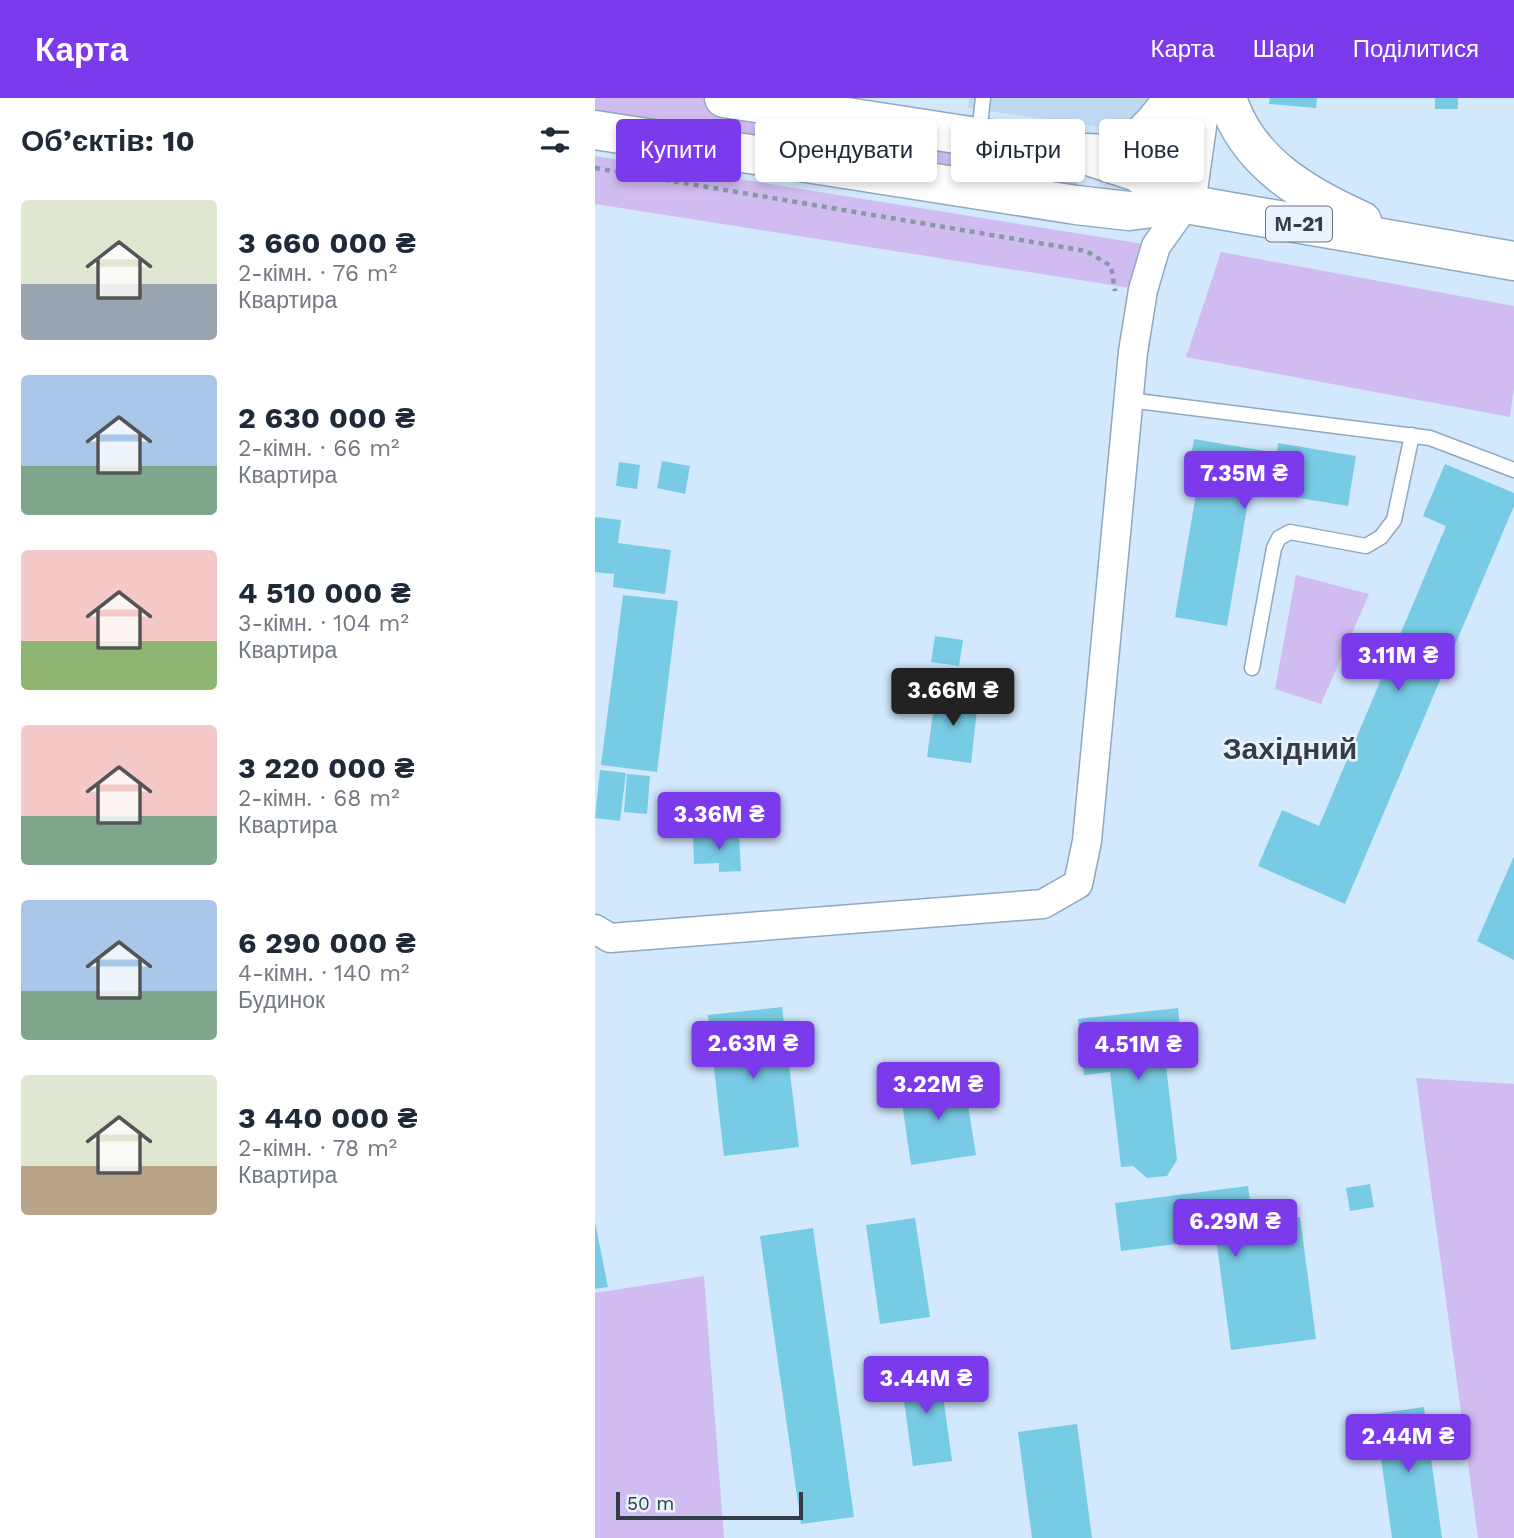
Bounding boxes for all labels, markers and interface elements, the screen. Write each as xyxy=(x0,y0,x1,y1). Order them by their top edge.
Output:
text: Карта xyxy=(35,30,128,69)
text: Карта xyxy=(1150,35,1215,63)
text: Шари xyxy=(1253,35,1315,63)
text: Поділитися xyxy=(1353,35,1479,63)
chip: Купити xyxy=(616,119,741,182)
chip: Орендувати xyxy=(755,119,937,182)
chip: Фільтри xyxy=(951,119,1085,182)
chip: Нове xyxy=(1099,119,1204,182)
icon: filters xyxy=(536,121,574,159)
text: Об’єктів: 10 xyxy=(21,123,195,158)
road number: М-21 xyxy=(1266,206,1332,242)
text: 3 660 000 ₴ xyxy=(238,225,416,260)
icon: home xyxy=(77,228,161,312)
text: 2-кімн. · 76 m² xyxy=(238,260,397,287)
text: Квартира xyxy=(238,287,337,314)
text: 2 630 000 ₴ xyxy=(238,400,415,435)
icon: home xyxy=(77,403,161,487)
text: 2-кімн. · 66 m² xyxy=(238,435,400,462)
pin: 7.35M ₴ xyxy=(1179,452,1309,511)
text: 7.35M ₴ xyxy=(1200,460,1288,487)
text: Квартира xyxy=(238,462,337,489)
text: 4 510 000 ₴ xyxy=(238,575,411,610)
icon: home xyxy=(77,578,161,662)
text: 3-кімн. · 104 m² xyxy=(238,610,409,637)
pin: 3.11M ₴ xyxy=(1333,634,1463,693)
text: Квартира xyxy=(238,637,337,664)
text: 3.11M ₴ xyxy=(1358,642,1438,669)
pin: 3.66M ₴ xyxy=(888,668,1018,728)
text: 3.66M ₴ xyxy=(907,677,999,704)
district label: Західний xyxy=(1223,731,1357,766)
text: 3 220 000 ₴ xyxy=(238,750,415,785)
icon: home xyxy=(77,753,161,837)
text: 2-кімн. · 68 m² xyxy=(238,785,400,812)
pin: 3.36M ₴ xyxy=(654,792,784,852)
text: 3.36M ₴ xyxy=(674,801,764,828)
text: Квартира xyxy=(238,812,337,839)
text: 6 290 000 ₴ xyxy=(238,925,416,960)
icon: home xyxy=(77,928,161,1012)
text: 4-кімн. · 140 m² xyxy=(238,960,410,987)
text: Будинок xyxy=(238,987,325,1014)
pin: 2.63M ₴ xyxy=(688,1021,818,1081)
pin: 4.51M ₴ xyxy=(1073,1023,1203,1082)
text: 2.63M ₴ xyxy=(708,1030,798,1057)
text: 4.51M ₴ xyxy=(1094,1031,1182,1058)
pin: 3.22M ₴ xyxy=(873,1062,1003,1122)
text: 3.22M ₴ xyxy=(893,1071,983,1098)
text: 3 440 000 ₴ xyxy=(238,1100,418,1135)
icon: home xyxy=(77,1103,161,1187)
text: 2-кімн. · 78 m² xyxy=(238,1135,397,1162)
text: Квартира xyxy=(238,1162,337,1189)
pin: 6.29M ₴ xyxy=(1170,1200,1300,1259)
text: 6.29M ₴ xyxy=(1189,1208,1281,1235)
pin: 3.44M ₴ xyxy=(861,1356,991,1416)
text: 3.44M ₴ xyxy=(880,1365,972,1392)
pin: 2.44M ₴ xyxy=(1343,1414,1473,1474)
text: 2.44M ₴ xyxy=(1362,1423,1454,1450)
scale bar xyxy=(616,1489,803,1521)
text: 50 m xyxy=(627,1492,674,1515)

